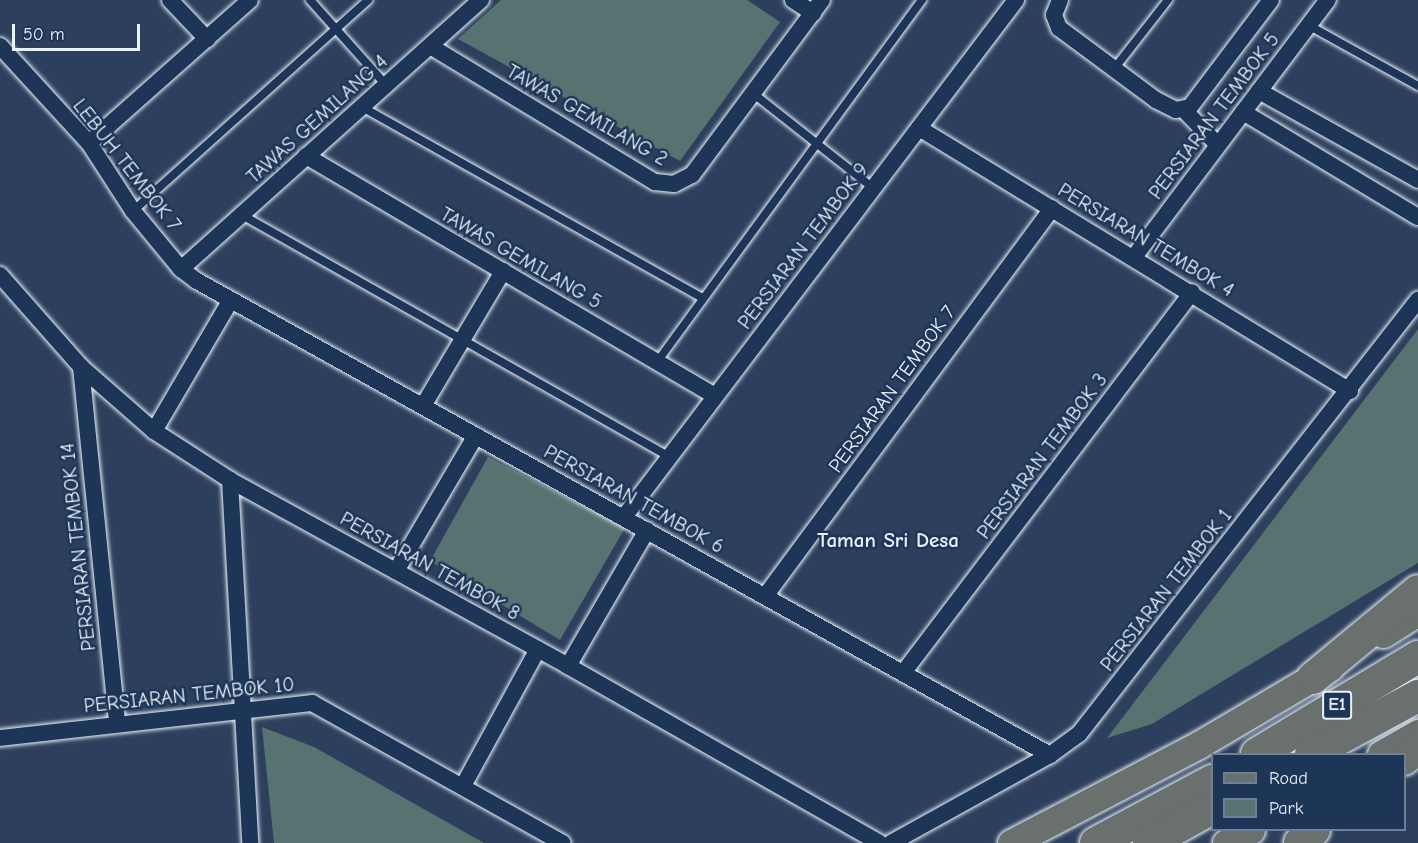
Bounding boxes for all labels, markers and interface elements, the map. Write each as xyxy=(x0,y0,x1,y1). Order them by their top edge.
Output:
scale bar xyxy=(15,12,142,50)
text: 50 m xyxy=(23,24,65,45)
street label: PERSIARAN TEMBOK 5 xyxy=(1144,28,1284,204)
street label: TAWAS GEMILANG 4 xyxy=(242,49,392,189)
street label: TAWAS GEMILANG 2 xyxy=(502,59,672,171)
street label: LEBUH TEMBOK 7 xyxy=(68,94,186,236)
street label: PERSIARAN TEMBOK 9 xyxy=(733,158,873,334)
street label: PERSIARAN TEMBOK 4 xyxy=(1054,178,1238,302)
street label: TAWAS GEMILANG 5 xyxy=(436,202,606,314)
street label: PERSIARAN TEMBOK 7 xyxy=(823,301,961,477)
street label: PERSIARAN TEMBOK 3 xyxy=(972,368,1112,544)
street label: PERSIARAN TEMBOK 6 xyxy=(540,439,728,559)
street label: PERSIARAN TEMBOK 14 xyxy=(55,442,101,652)
street label: PERSIARAN TEMBOK 1 xyxy=(1095,504,1237,676)
street label: PERSIARAN TEMBOK 8 xyxy=(336,507,524,625)
district label: Taman Sri Desa xyxy=(817,527,959,553)
street label: PERSIARAN TEMBOK 10 xyxy=(83,672,295,718)
road number: E1 xyxy=(1322,690,1352,720)
legend xyxy=(1211,753,1406,831)
text: Road xyxy=(1269,768,1308,789)
text: Park xyxy=(1269,798,1303,819)

